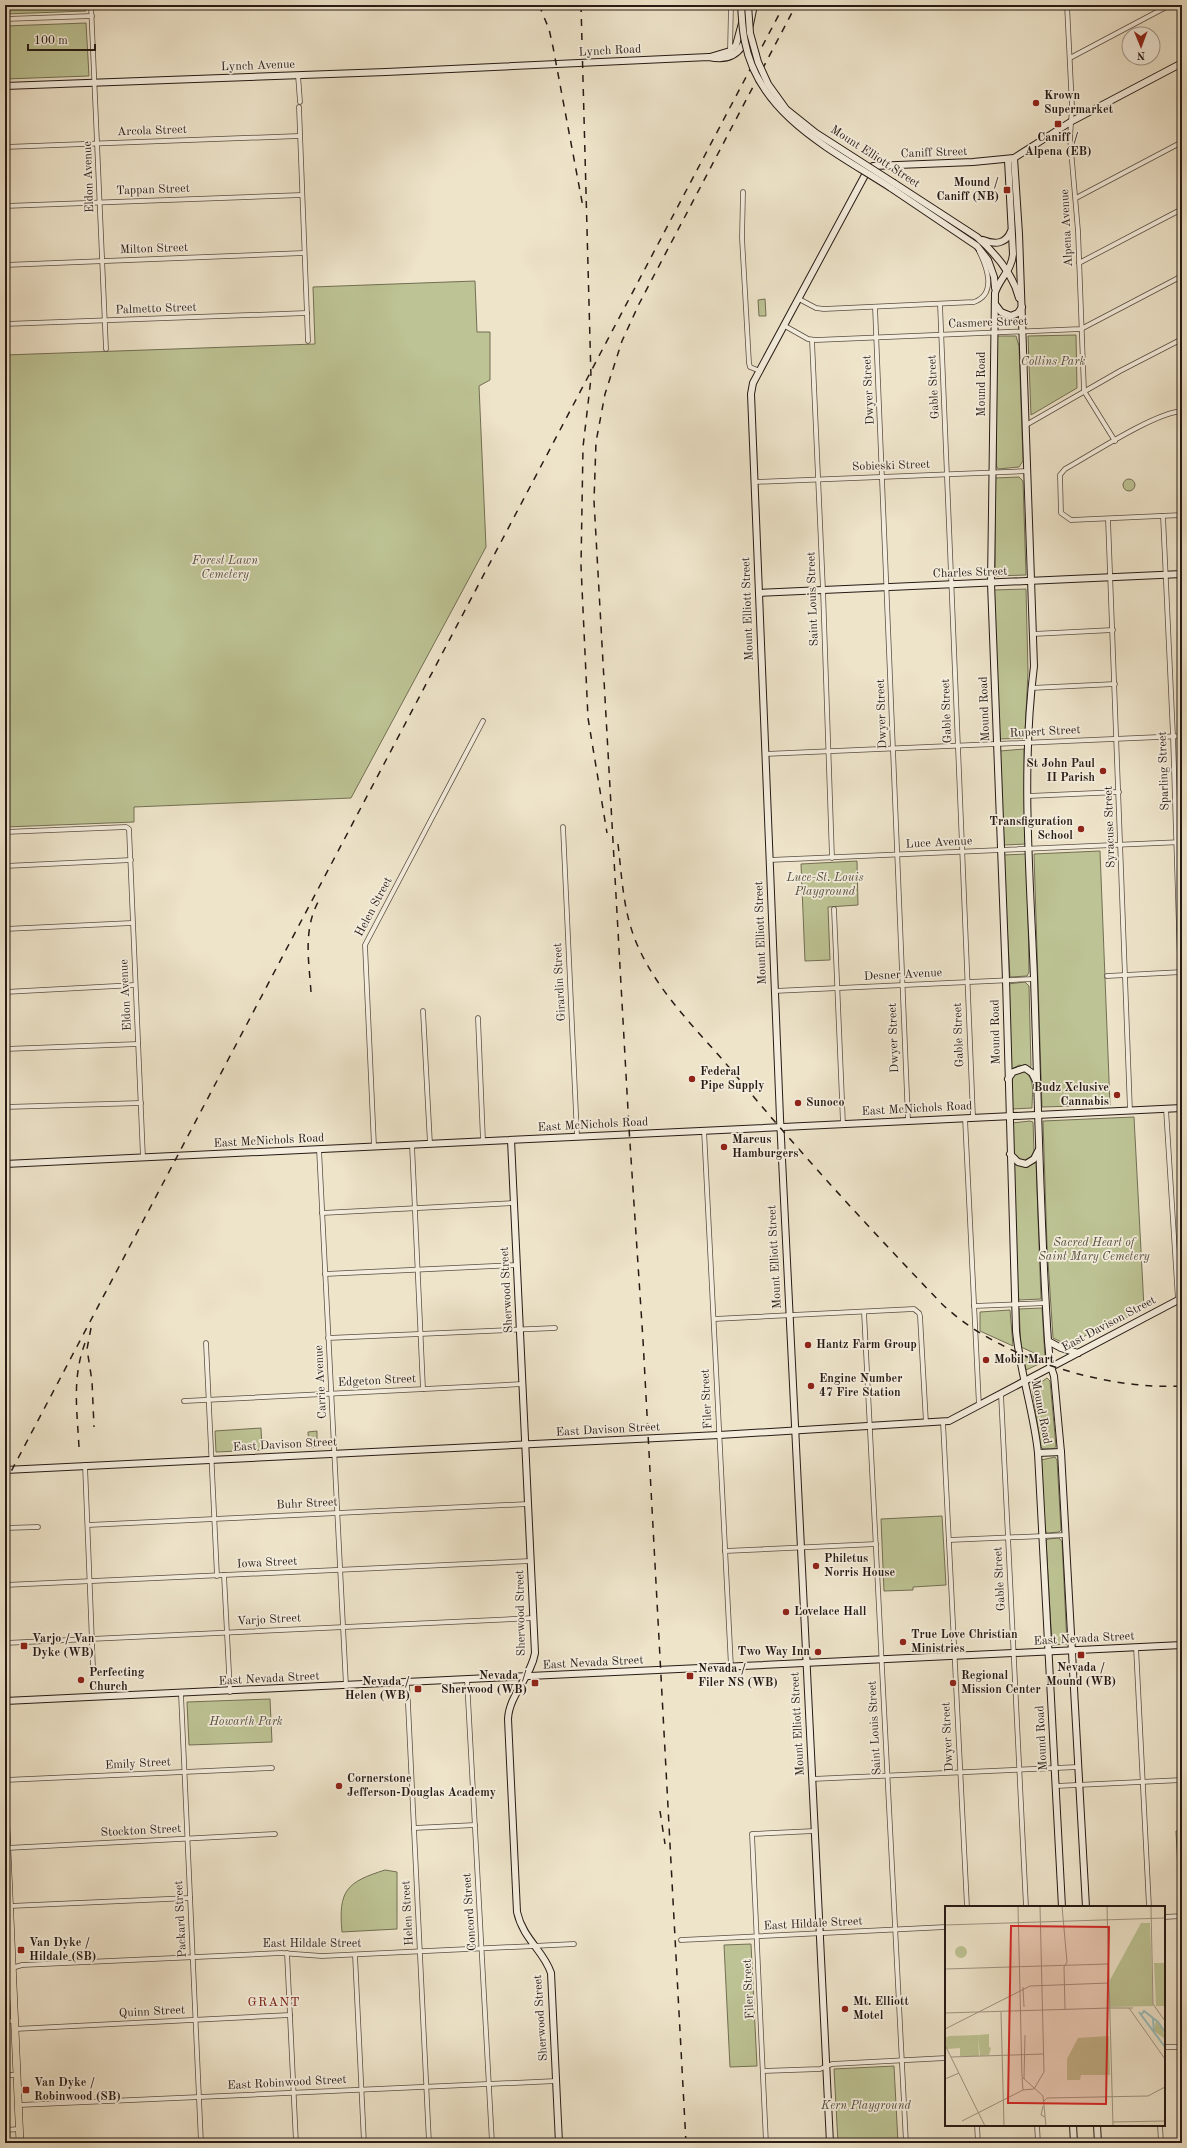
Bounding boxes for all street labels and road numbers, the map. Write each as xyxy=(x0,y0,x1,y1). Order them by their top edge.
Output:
street label: Lynch Road xyxy=(578,43,642,59)
street label: Lynch Avenue xyxy=(221,59,296,73)
street label: Arcola Street xyxy=(117,124,187,138)
street label: Mount Elliott Street xyxy=(828,124,922,190)
street label: Eldon Avenue xyxy=(82,140,96,213)
street label: Caniff Street xyxy=(900,146,968,160)
street label: Tappan Street xyxy=(116,183,190,197)
street label: Alpena Avenue xyxy=(1059,188,1075,267)
street label: Milton Street xyxy=(120,242,188,256)
street label: Palmetto Street xyxy=(115,302,197,316)
street label: Casmere Street xyxy=(948,316,1028,330)
street label: Mound Road xyxy=(976,351,988,417)
street label: Gable Street xyxy=(926,354,942,420)
street label: Dwyer Street xyxy=(861,355,877,425)
street label: Sobieski Street xyxy=(852,459,930,473)
street label: Saint Louis Street xyxy=(805,551,821,647)
street label: Mount Elliott Street xyxy=(740,557,756,661)
street label: Charles Street xyxy=(933,566,1007,580)
street label: Mound Road xyxy=(978,676,992,742)
street label: Gable Street xyxy=(940,678,954,744)
street label: Dwyer Street xyxy=(875,679,889,749)
street label: Rupert Street xyxy=(1009,724,1081,740)
street label: Sparling Street xyxy=(1157,731,1171,811)
street label: Syracuse Street xyxy=(1103,786,1117,868)
street label: Luce Avenue xyxy=(905,835,973,851)
street label: Helen Street xyxy=(353,875,395,939)
street label: Mount Elliott Street xyxy=(753,881,769,985)
street label: Girardin Street xyxy=(552,942,568,1022)
street label: Eldon Avenue xyxy=(118,958,134,1031)
street label: Desner Avenue xyxy=(863,967,943,983)
street label: Mound Road xyxy=(989,999,1003,1065)
street label: Gable Street xyxy=(952,1002,966,1068)
street label: Dwyer Street xyxy=(887,1003,901,1073)
street label: East McNichols Road xyxy=(861,1100,973,1118)
street label: East McNichols Road xyxy=(537,1116,649,1134)
street label: East McNichols Road xyxy=(213,1132,325,1150)
street label: Mount Elliott Street xyxy=(766,1205,784,1309)
street label: Sherwood Street xyxy=(499,1247,515,1333)
street label: East Davison Street xyxy=(1060,1294,1158,1354)
street label: Carrie Avenue xyxy=(313,1344,329,1419)
street label: Filer Street xyxy=(699,1369,715,1429)
street label: Edgeton Street xyxy=(338,1373,416,1389)
street label: Mound Road xyxy=(1029,1379,1053,1445)
street label: East Davison Street xyxy=(556,1421,660,1439)
street label: East Davison Street xyxy=(233,1436,337,1454)
street label: Buhr Street xyxy=(276,1496,338,1512)
street label: Gable Street xyxy=(992,1546,1008,1612)
street label: Iowa Street xyxy=(236,1555,298,1571)
street label: Sherwood Street xyxy=(514,1570,528,1656)
street label: Varjo Street xyxy=(237,1612,301,1628)
street label: East Nevada Street xyxy=(1033,1630,1135,1648)
street label: East Nevada Street xyxy=(542,1654,644,1672)
street label: East Nevada Street xyxy=(218,1670,320,1688)
street label: Mount Elliott Street xyxy=(789,1672,807,1776)
street label: Saint Louis Street xyxy=(867,1680,883,1776)
street label: Dwyer Street xyxy=(940,1702,956,1772)
street label: Mound Road xyxy=(1034,1705,1050,1771)
street label: Emily Street xyxy=(105,1756,171,1772)
street label: Stockton Street xyxy=(100,1823,182,1839)
street label: Concord Street xyxy=(461,1873,479,1951)
street label: Packard Street xyxy=(173,1880,189,1958)
street label: Helen Street xyxy=(400,1880,416,1946)
street label: East Hildale Street xyxy=(763,1915,863,1933)
street label: East Hildale Street xyxy=(262,1938,362,1950)
street label: Filer Street xyxy=(741,1959,757,2019)
street label: Sherwood Street xyxy=(532,1974,550,2062)
street label: Quinn Street xyxy=(119,2004,185,2020)
street label: East Robinwood Street xyxy=(227,2074,347,2092)

